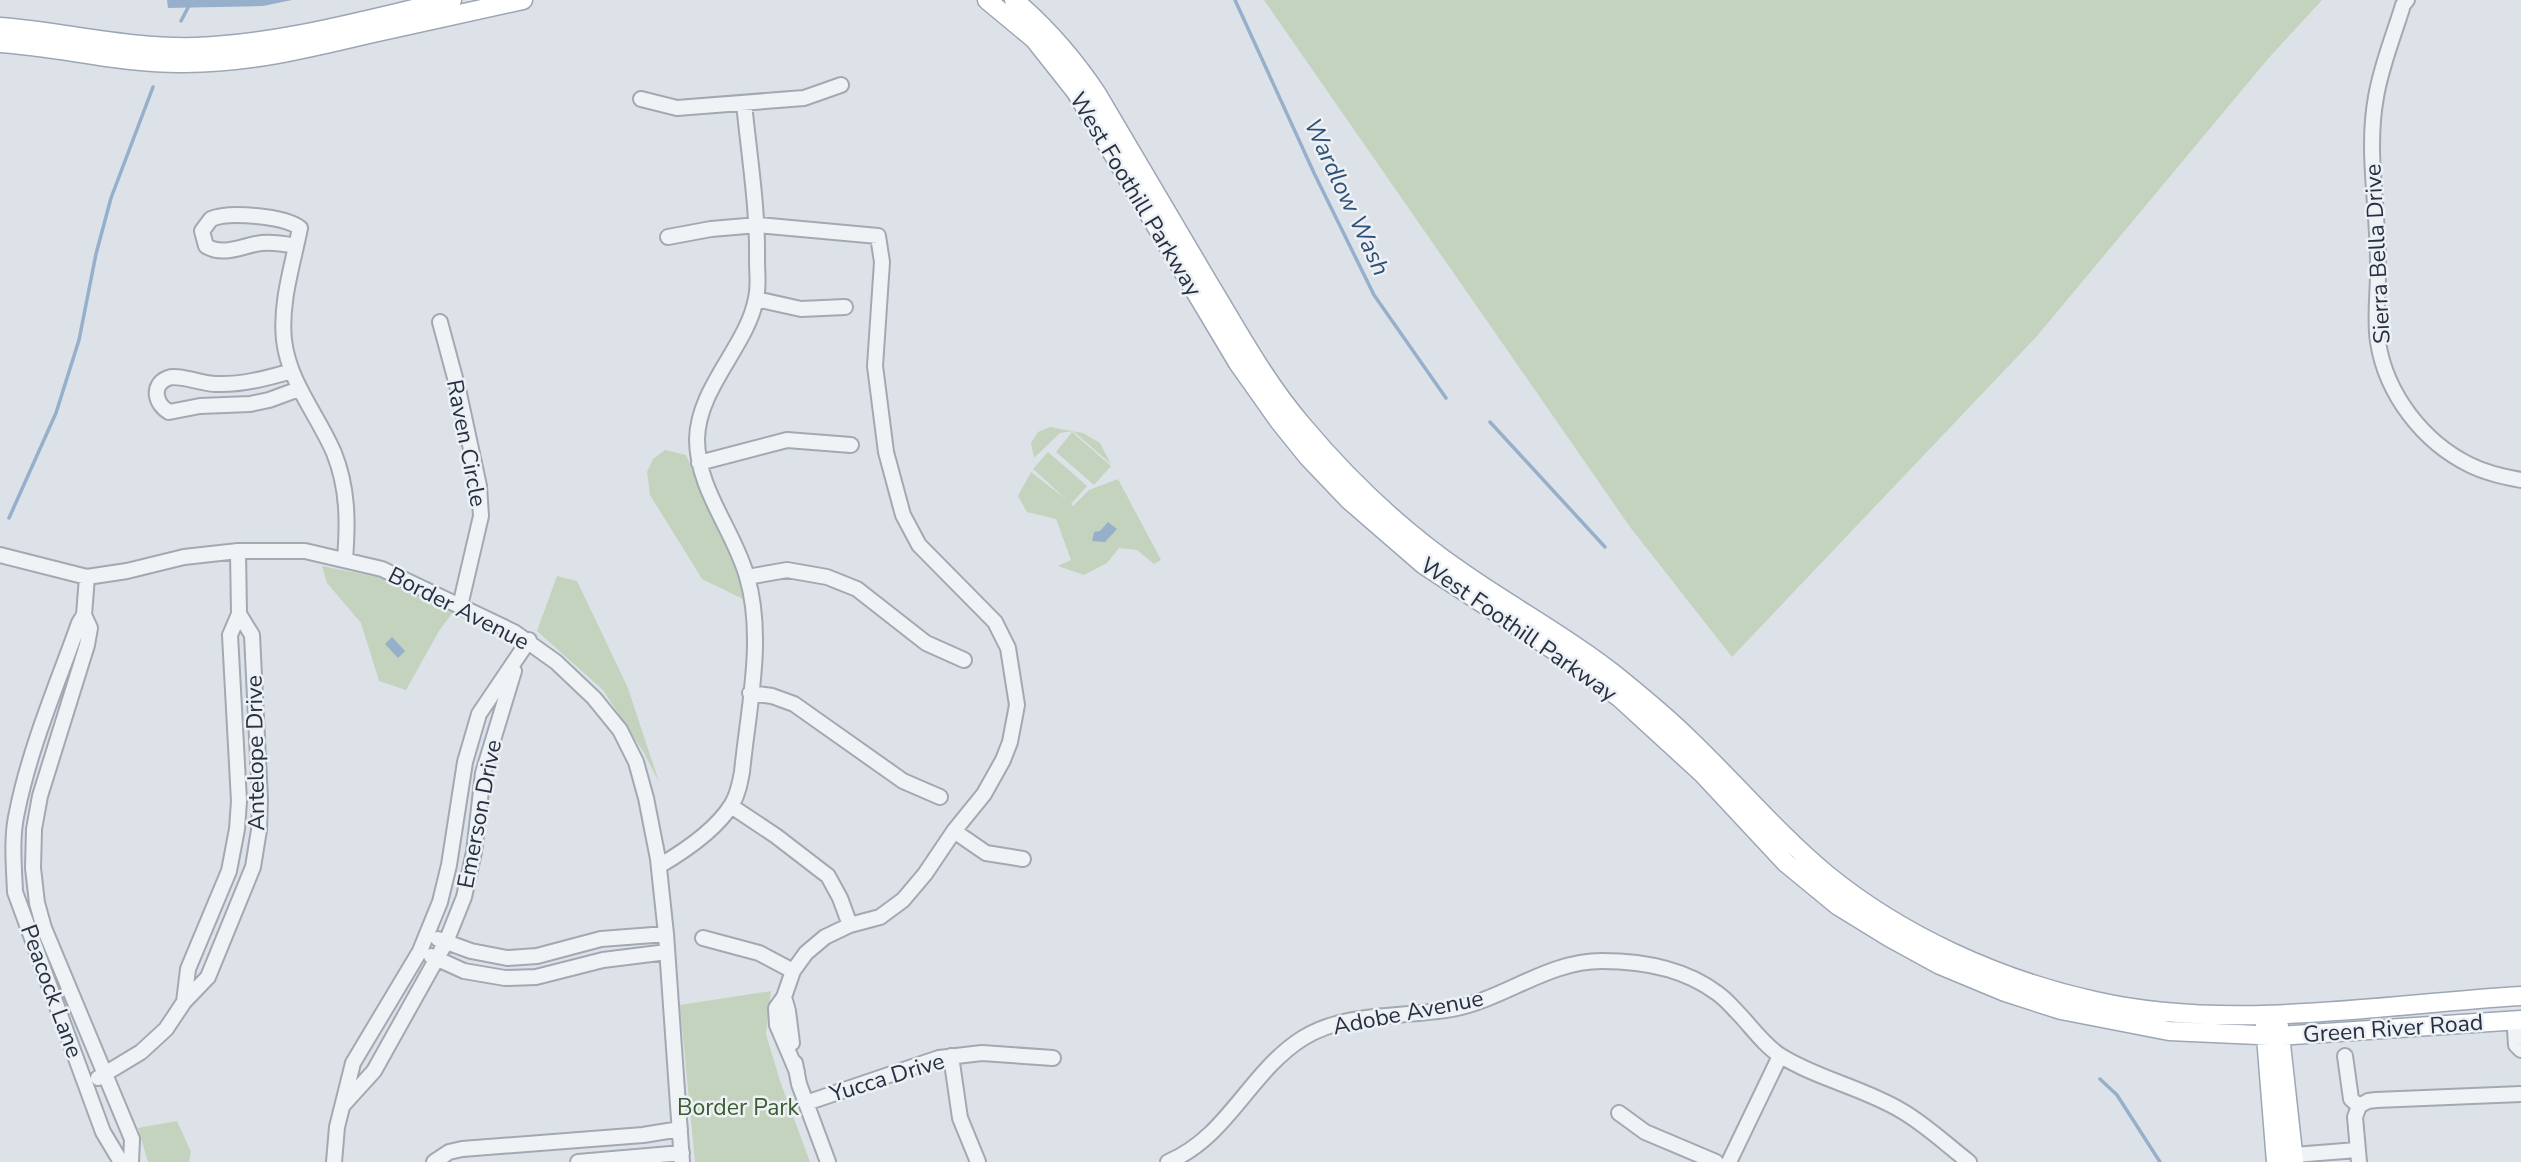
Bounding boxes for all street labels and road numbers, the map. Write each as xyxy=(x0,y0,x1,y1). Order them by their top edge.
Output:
street label: West Foothill Parkway xyxy=(1062,86,1209,302)
street label: Sierra Bella Drive xyxy=(2357,163,2398,345)
street label: Raven Circle xyxy=(439,377,494,509)
street label: West Foothill Parkway xyxy=(1414,550,1623,709)
street label: Border Avenue xyxy=(383,560,535,657)
street label: Antelope Drive xyxy=(239,675,272,831)
street label: Emerson Drive xyxy=(450,737,509,891)
street label: Peacock Lane xyxy=(13,920,90,1062)
street label: Adobe Avenue xyxy=(1330,983,1486,1042)
street label: Green River Road xyxy=(2302,1007,2484,1050)
street label: Yucca Drive xyxy=(825,1045,948,1110)

